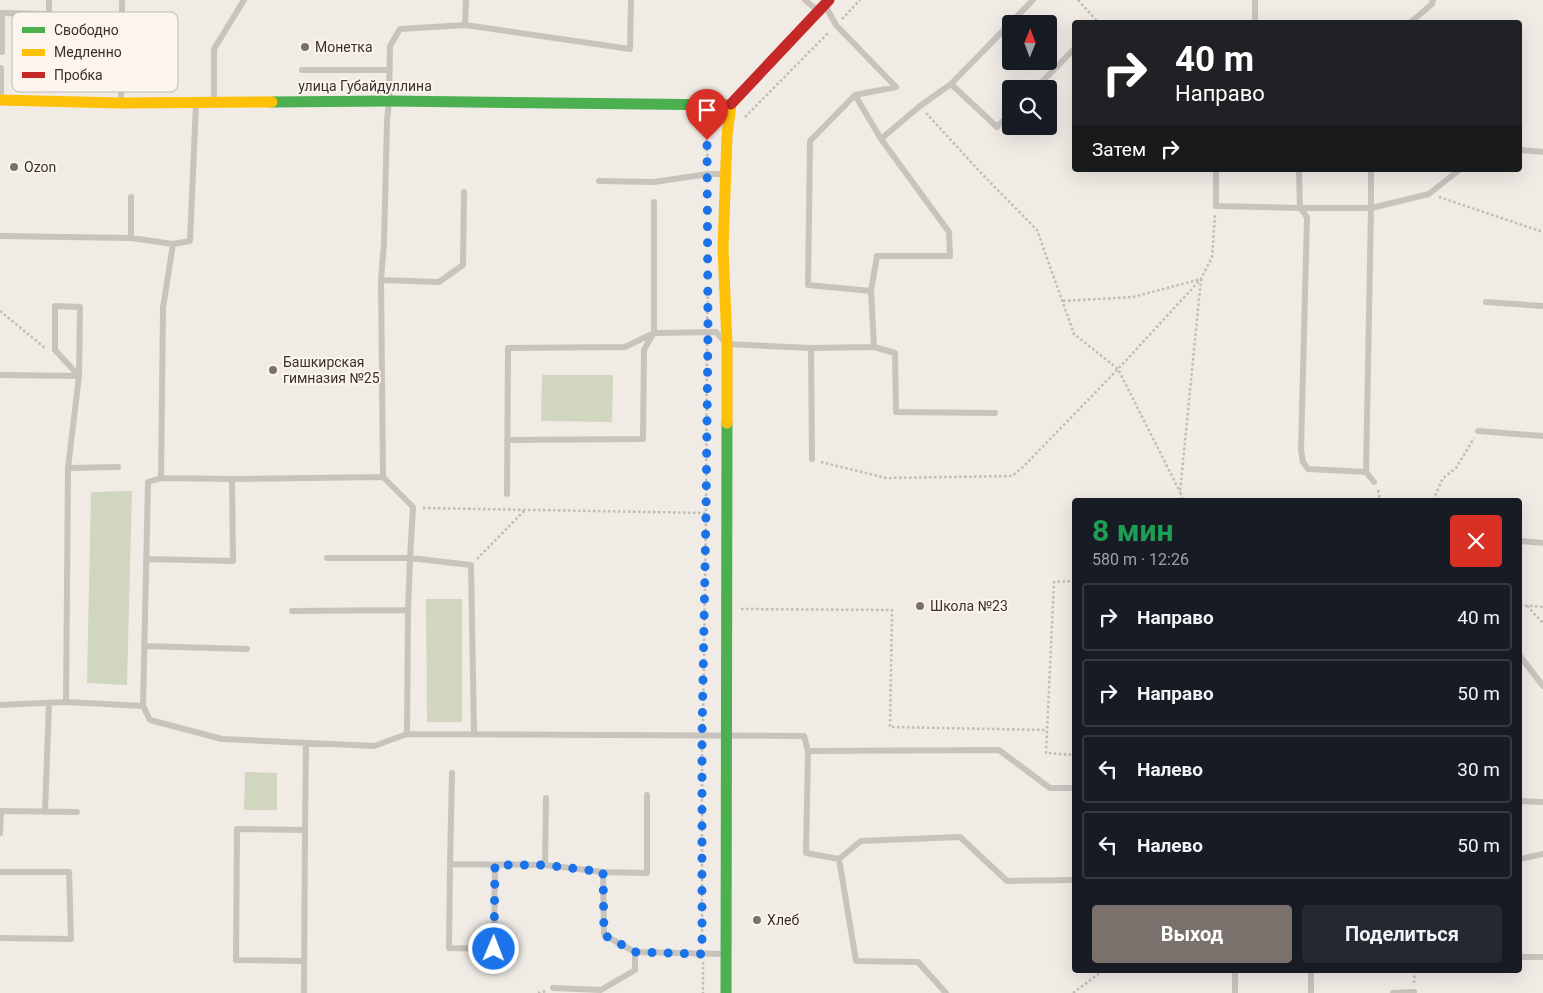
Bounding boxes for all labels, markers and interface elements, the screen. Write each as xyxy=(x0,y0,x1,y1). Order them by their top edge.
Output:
legend xyxy=(12,12,178,92)
north arrow xyxy=(1002,15,1058,70)
map controls xyxy=(1002,15,1057,135)
text: Свободно xyxy=(54,22,119,38)
place label: Монетка xyxy=(315,39,373,55)
text: 40 m xyxy=(1175,39,1254,80)
icon: right xyxy=(1092,40,1157,105)
marker: Монетка xyxy=(299,41,311,53)
text: Медленно xyxy=(54,44,122,60)
text: Пробка xyxy=(54,67,103,83)
street label: улица Губайдуллина xyxy=(298,78,432,94)
button: search xyxy=(1002,80,1057,135)
text: Направо xyxy=(1175,81,1265,106)
pin xyxy=(686,89,728,140)
icon: arrive xyxy=(693,96,721,124)
icon: right xyxy=(1156,135,1184,163)
text: Затем xyxy=(1092,138,1146,161)
place label: Ozon xyxy=(24,159,56,175)
marker: Ozon xyxy=(8,161,20,173)
place label: Башкирская гимназия №25 xyxy=(283,354,380,386)
marker: Башкирская гимназия №25 xyxy=(267,364,279,376)
text: 8 мин xyxy=(1092,513,1173,548)
button: close xyxy=(1450,515,1502,567)
text: 580 m · 12:26 xyxy=(1092,550,1189,569)
place label: Школа №23 xyxy=(930,598,1008,614)
marker: Школа №23 xyxy=(914,600,926,612)
icon: right xyxy=(1094,603,1122,631)
text: Направо xyxy=(1137,606,1214,629)
text: 40 m xyxy=(1457,606,1500,629)
icon: right xyxy=(1094,679,1122,707)
text: Направо xyxy=(1137,682,1214,705)
text: 50 m xyxy=(1457,682,1500,705)
icon: left xyxy=(1094,755,1122,783)
text: Налево xyxy=(1137,758,1203,781)
text: 30 m xyxy=(1457,758,1500,781)
icon: left xyxy=(1094,831,1122,859)
text: Налево xyxy=(1137,834,1203,857)
text: 50 m xyxy=(1457,834,1500,857)
button: Выход xyxy=(1092,905,1292,963)
button: Поделиться xyxy=(1302,905,1502,963)
place label: Хлеб xyxy=(767,912,799,928)
marker: Хлеб xyxy=(751,914,763,926)
position arrow xyxy=(467,922,519,974)

